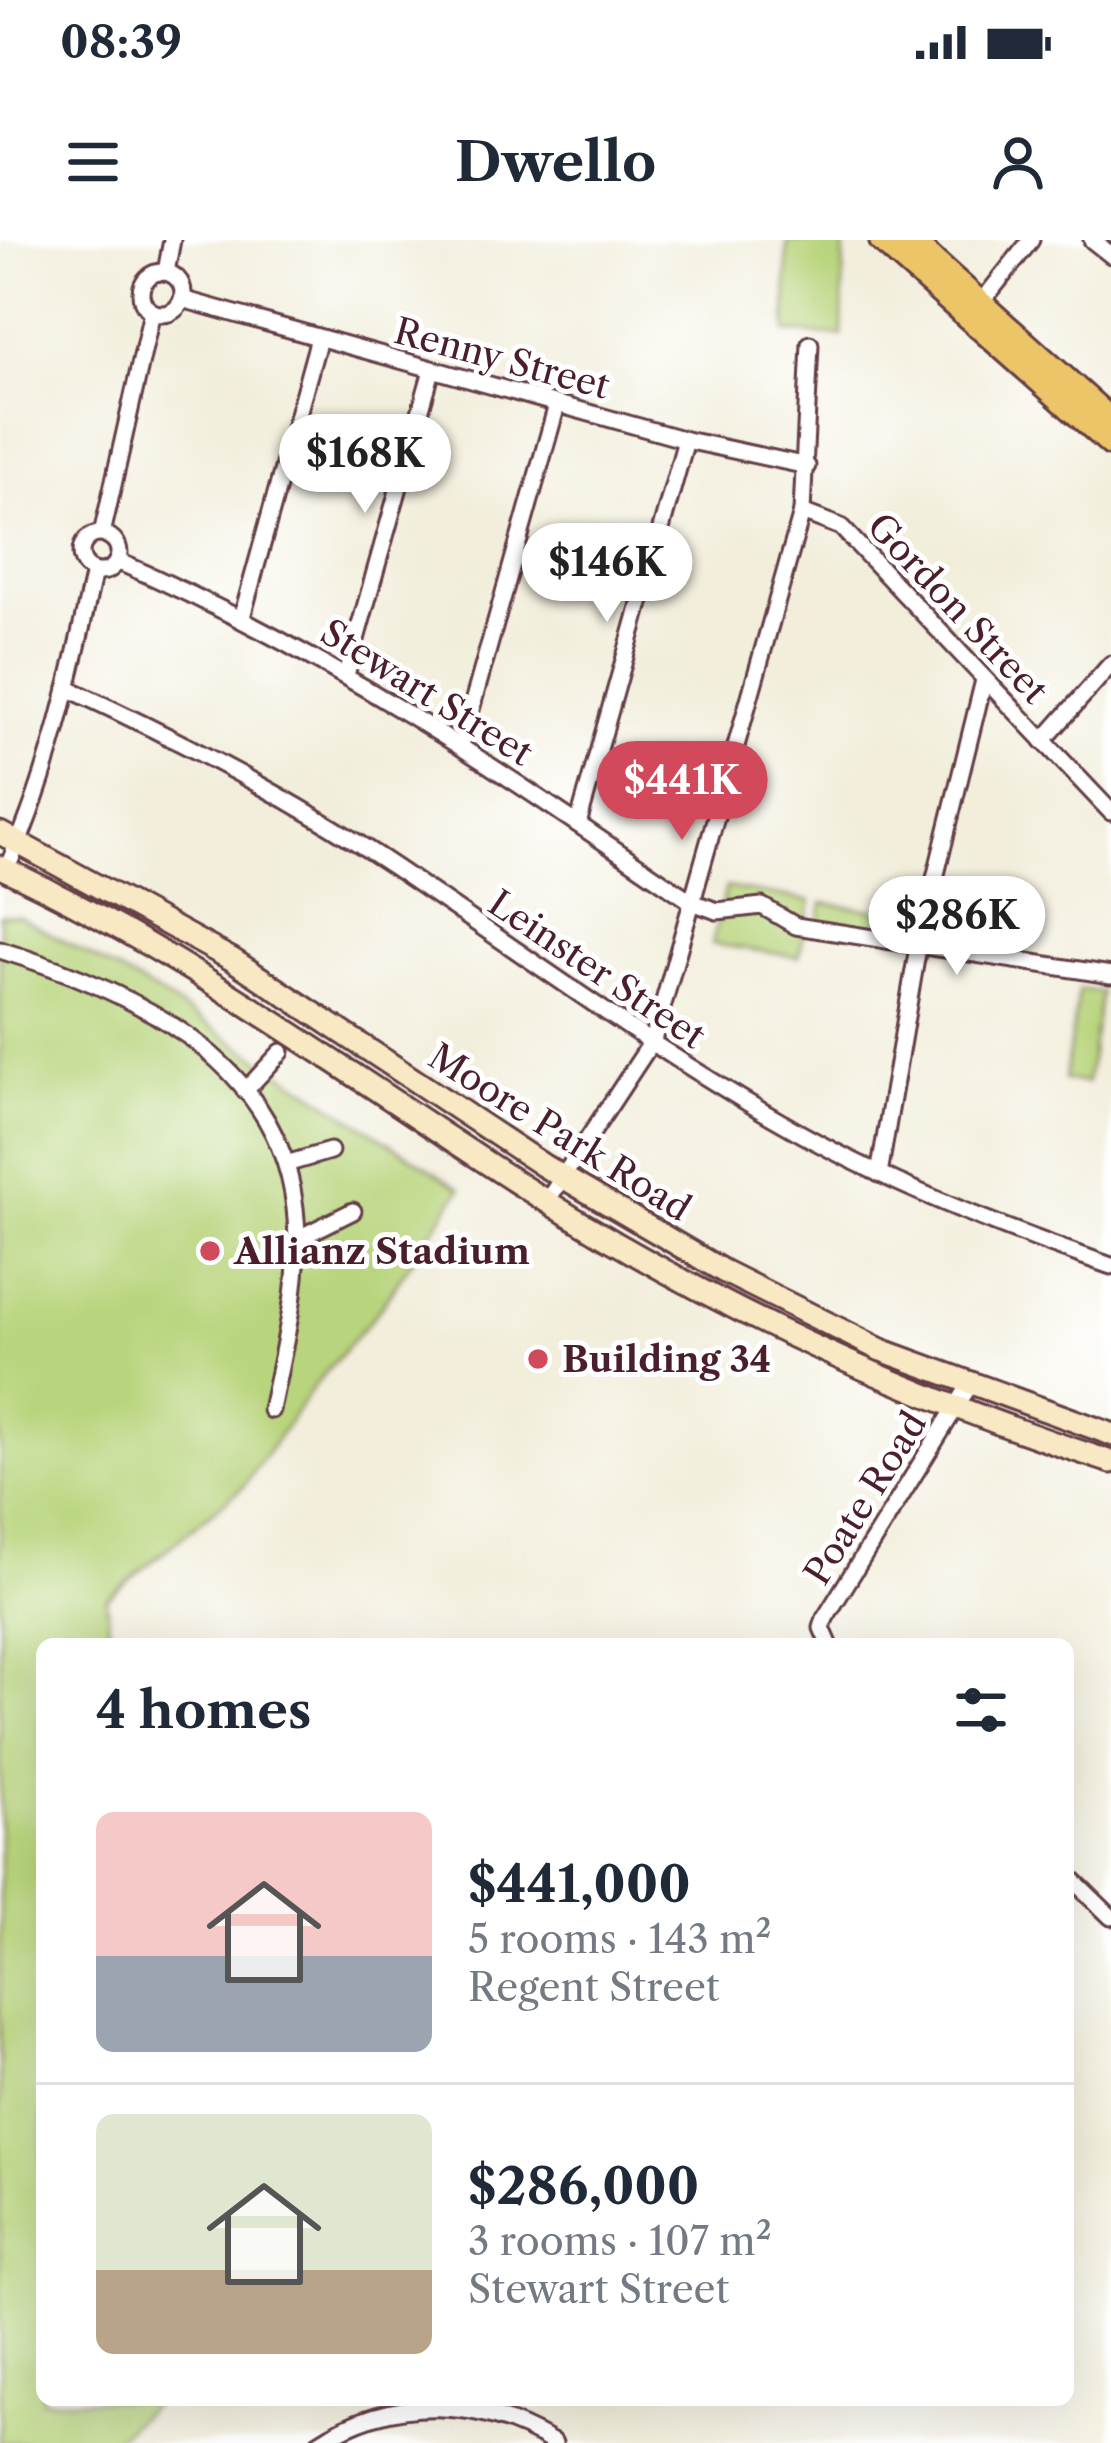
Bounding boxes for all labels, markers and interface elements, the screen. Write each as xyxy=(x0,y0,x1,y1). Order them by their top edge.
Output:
text: 08:39 xyxy=(60,14,182,70)
icon: menu xyxy=(60,129,126,195)
text: Dwello xyxy=(455,129,656,195)
icon: person xyxy=(985,129,1051,195)
street label: Renny Street xyxy=(390,308,615,408)
pin: $168K xyxy=(281,414,449,516)
text: $168K xyxy=(306,429,424,477)
street label: Gordon Street xyxy=(859,504,1057,712)
pin: $146K xyxy=(523,523,691,625)
text: $146K xyxy=(549,538,665,586)
street label: Stewart Street xyxy=(313,609,541,775)
pin: $441K xyxy=(598,741,766,843)
text: $441K xyxy=(624,756,740,804)
pin: $286K xyxy=(873,876,1041,978)
street label: Leinster Street xyxy=(480,880,714,1058)
text: $286K xyxy=(895,891,1019,939)
street label: Moore Park Road xyxy=(421,1034,699,1230)
place label: Allianz Stadium xyxy=(233,1229,530,1273)
marker: Allianz Stadium xyxy=(197,1238,223,1264)
place label: Building 34 xyxy=(562,1337,771,1381)
marker: Building 34 xyxy=(525,1346,551,1372)
street label: Poate Road xyxy=(795,1403,935,1593)
icon: filters xyxy=(948,1677,1014,1743)
text: 4 homes xyxy=(96,1679,311,1741)
text: $441,000 xyxy=(468,1853,691,1915)
icon: home xyxy=(192,1860,336,2004)
text: 5 rooms · 143 m² xyxy=(468,1915,771,1963)
text: Regent Street xyxy=(468,1963,720,2011)
text: $286,000 xyxy=(468,2155,699,2217)
icon: home xyxy=(192,2162,336,2306)
text: 3 rooms · 107 m² xyxy=(468,2217,772,2265)
text: Stewart Street xyxy=(468,2265,729,2313)

